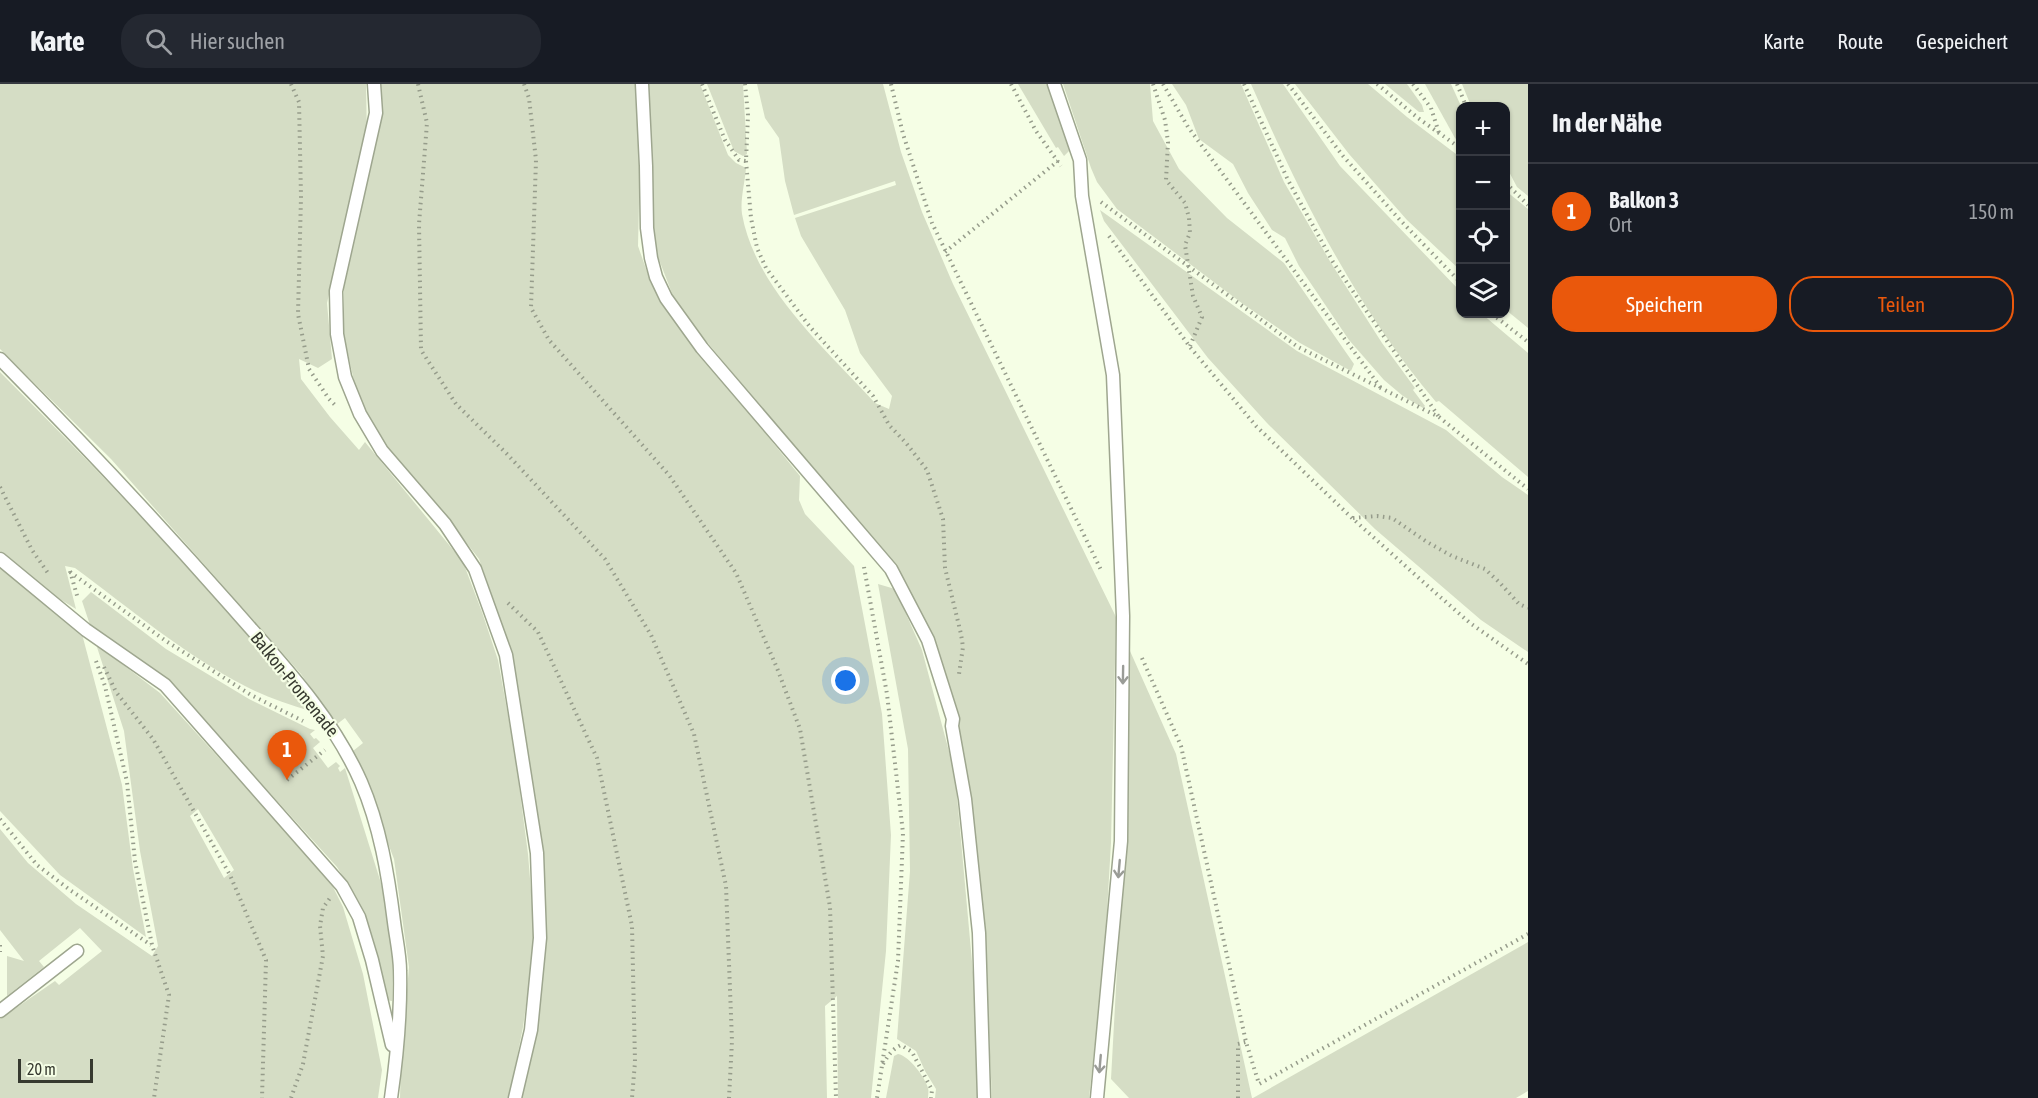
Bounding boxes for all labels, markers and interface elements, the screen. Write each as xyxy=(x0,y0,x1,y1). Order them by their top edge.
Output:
search box xyxy=(121,14,541,68)
text: Karte xyxy=(30,25,85,57)
icon: search xyxy=(142,25,175,58)
text: Hier suchen xyxy=(190,28,285,54)
text: Karte xyxy=(1763,29,1804,53)
text: Route xyxy=(1837,29,1883,53)
text: Gespeichert xyxy=(1916,29,2008,53)
map controls xyxy=(1456,102,1510,318)
button: + xyxy=(1456,102,1510,156)
text: In der Nähe xyxy=(1552,108,1662,138)
button: − xyxy=(1456,156,1510,210)
text: Balkon 3 xyxy=(1609,187,1679,213)
text: 1 xyxy=(1567,200,1576,223)
text: 150 m xyxy=(1969,200,2014,223)
button: locate xyxy=(1456,210,1510,264)
text: Ort xyxy=(1609,213,1632,236)
button: layers xyxy=(1456,264,1510,318)
button: Speichern xyxy=(1552,276,1777,332)
button: Teilen xyxy=(1789,276,2014,332)
street label: Balkon-Promenade xyxy=(246,627,344,741)
one-way arrow xyxy=(1117,664,1129,684)
your location xyxy=(831,666,860,695)
pin: 1 xyxy=(268,730,306,780)
one-way arrow xyxy=(1113,859,1124,879)
one-way arrow xyxy=(1094,1053,1105,1073)
scale bar xyxy=(18,1056,93,1084)
text: 20 m xyxy=(27,1060,56,1078)

